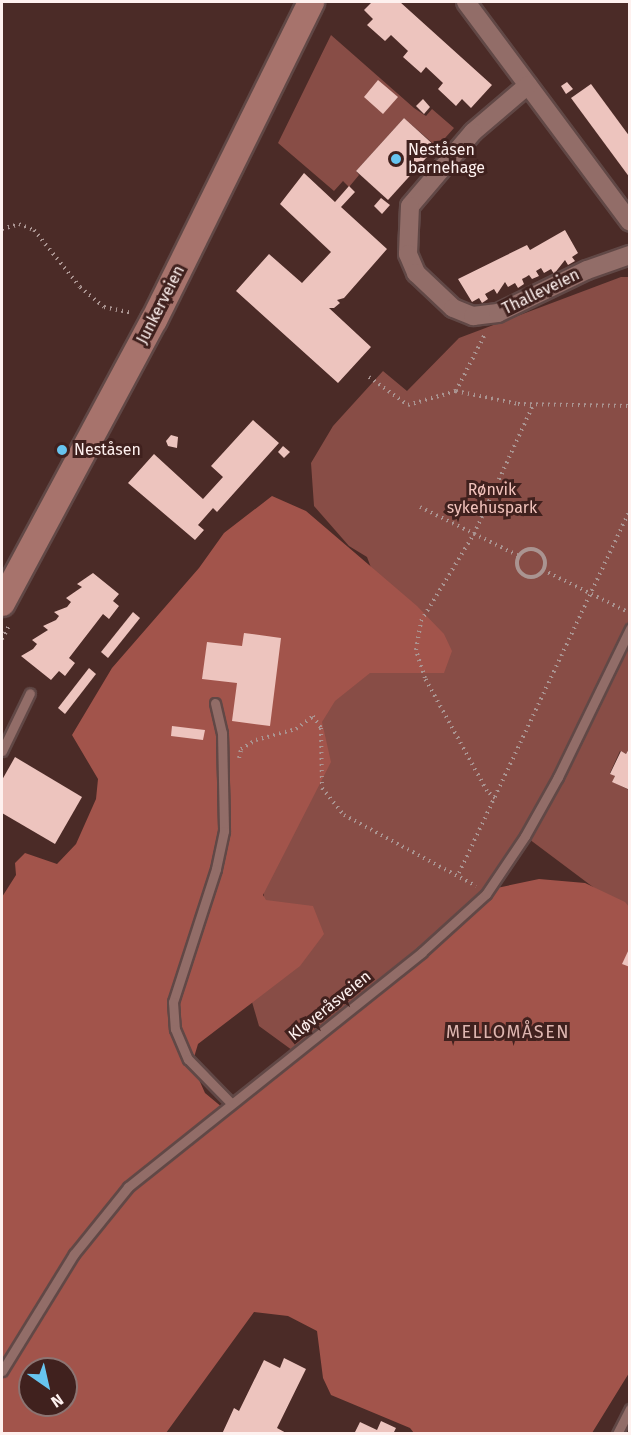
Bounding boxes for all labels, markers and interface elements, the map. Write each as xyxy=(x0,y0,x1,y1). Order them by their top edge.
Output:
place label: Neståsen barnehage xyxy=(408,140,485,178)
marker: Neståsen barnehage xyxy=(389,152,403,166)
street label: Junkerveien xyxy=(133,262,189,348)
street label: Thalleveien xyxy=(499,265,583,319)
place label: Neståsen xyxy=(74,440,141,460)
marker: Neståsen xyxy=(55,443,69,457)
park label: Rønvik sykehuspark xyxy=(447,480,537,518)
street label: Kløveråsveien xyxy=(285,967,375,1045)
district label: MELLOMÅSEN xyxy=(446,1021,570,1043)
north arrow xyxy=(18,1357,78,1417)
text: N xyxy=(48,1390,67,1412)

